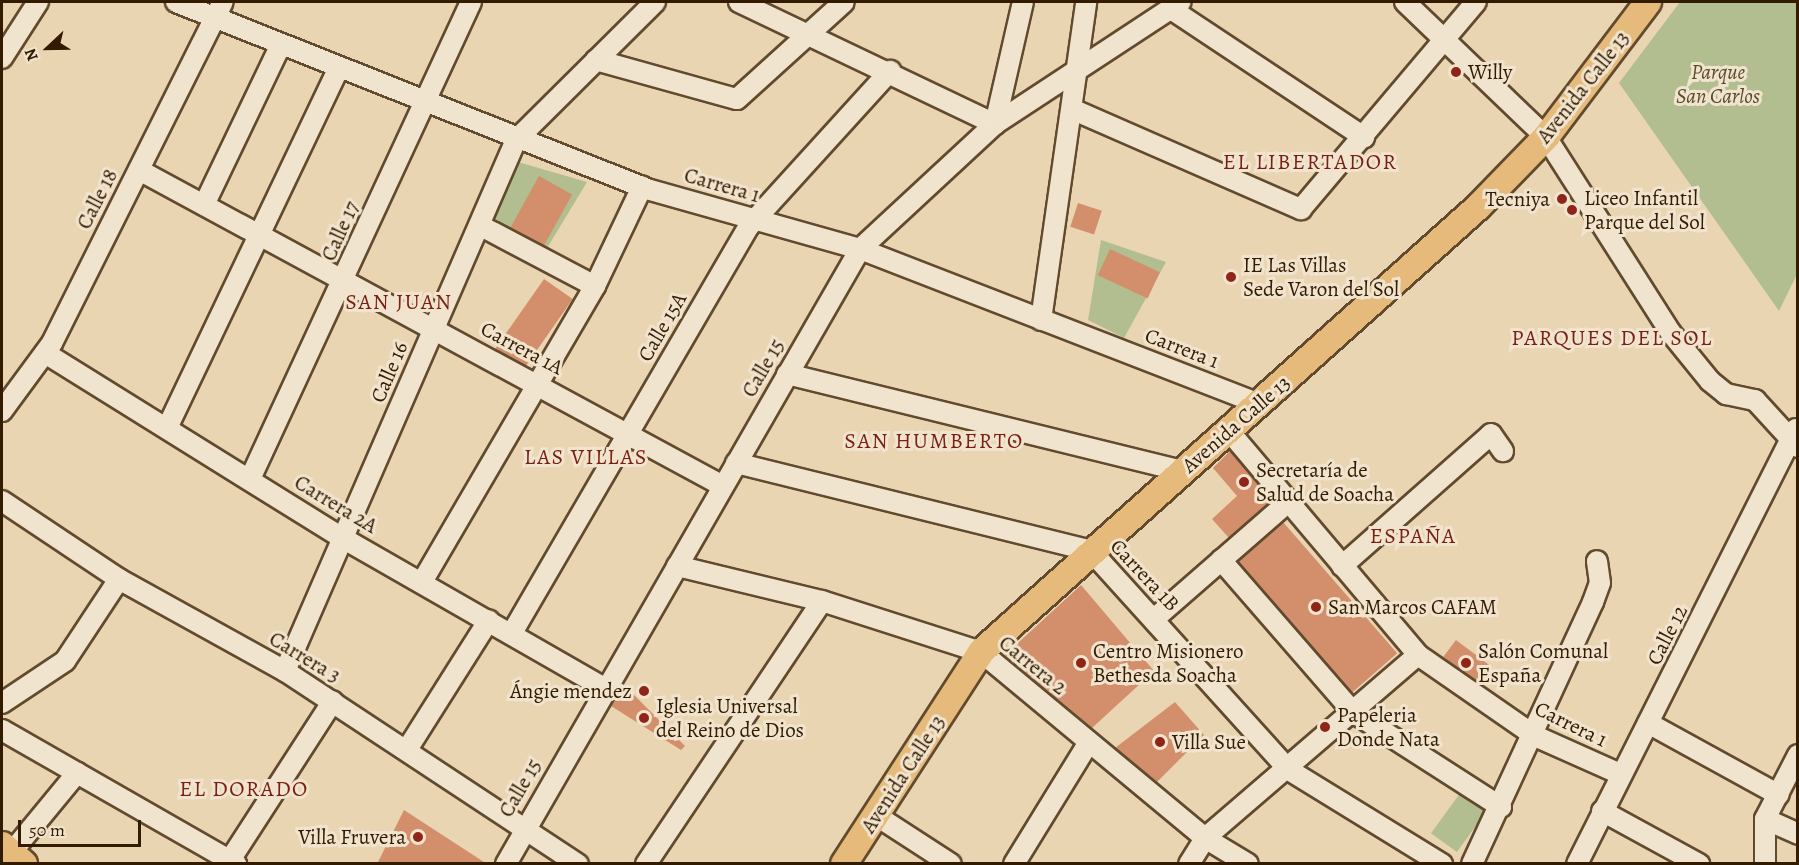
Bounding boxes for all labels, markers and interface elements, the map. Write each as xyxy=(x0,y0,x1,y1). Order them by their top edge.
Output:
north arrow xyxy=(18,18,78,78)
street label: Avenida Calle 13 xyxy=(1531,26,1635,148)
text: N xyxy=(19,45,44,64)
place label: Willy xyxy=(1468,59,1512,85)
park label: Parque San Carlos xyxy=(1676,59,1760,109)
marker: Willy xyxy=(1449,65,1463,79)
district label: EL LIBERTADOR xyxy=(1223,150,1397,176)
street label: Carrera 1 xyxy=(681,162,763,208)
street label: Calle 18 xyxy=(71,165,123,233)
place label: Liceo Infantil Parque del Sol xyxy=(1584,185,1705,235)
place label: Tecniya xyxy=(1485,186,1550,212)
marker: Tecniya xyxy=(1555,192,1569,206)
street label: Calle 17 xyxy=(316,197,364,265)
marker: Liceo Infantil Parque del Sol xyxy=(1565,203,1579,217)
place label: IE Las Villas Sede Varon del Sol xyxy=(1243,252,1399,302)
marker: IE Las Villas Sede Varon del Sol xyxy=(1224,270,1238,284)
street label: Calle 15A xyxy=(632,288,692,366)
district label: SAN JUAN xyxy=(345,290,453,316)
street label: Carrera 1A xyxy=(477,316,567,380)
street label: Carrera 1 xyxy=(1141,322,1223,374)
district label: PARQUES DEL SOL xyxy=(1511,326,1713,352)
street label: Calle 15 xyxy=(736,334,790,402)
street label: Calle 16 xyxy=(365,338,413,406)
street label: Avenida Calle 13 xyxy=(1177,370,1295,478)
district label: SAN HUMBERTO xyxy=(844,429,1024,455)
district label: LAS VILLAS xyxy=(524,445,648,471)
place label: Secretaría de Salud de Soacha xyxy=(1256,457,1394,507)
street label: Carrera 2A xyxy=(290,469,382,539)
marker: Secretaría de Salud de Soacha xyxy=(1237,475,1251,489)
district label: ESPAÑA xyxy=(1370,524,1456,550)
street label: Carrera 1B xyxy=(1105,534,1185,616)
place label: San Marcos CAFAM xyxy=(1328,594,1497,620)
marker: San Marcos CAFAM xyxy=(1309,600,1323,614)
street label: Calle 12 xyxy=(1641,601,1693,669)
street label: Carrera 3 xyxy=(265,626,345,688)
street label: Carrera 2 xyxy=(994,630,1072,700)
place label: Centro Misionero Bethesda Soacha xyxy=(1093,638,1244,688)
place label: Salón Comunal España xyxy=(1478,638,1608,688)
marker: Centro Misionero Bethesda Soacha xyxy=(1074,656,1088,670)
marker: Salón Comunal España xyxy=(1459,656,1473,670)
place label: Ángie mendez xyxy=(510,678,632,704)
marker: Ángie mendez xyxy=(637,684,651,698)
place label: Iglesia Universal del Reino de Dios xyxy=(656,693,804,743)
street label: Carrera 1 xyxy=(1531,696,1611,752)
place label: Papeleria Donde Nata xyxy=(1337,702,1440,752)
street label: Avenida Calle 13 xyxy=(856,710,950,838)
marker: Iglesia Universal del Reino de Dios xyxy=(637,711,651,725)
marker: Papeleria Donde Nata xyxy=(1318,720,1332,734)
place label: Villa Sue xyxy=(1172,729,1246,755)
marker: Villa Sue xyxy=(1153,735,1167,749)
street label: Calle 15 xyxy=(493,754,547,822)
district label: EL DORADO xyxy=(179,777,309,803)
scale bar xyxy=(21,808,144,846)
text: 50 m xyxy=(29,818,65,842)
place label: Villa Fruvera xyxy=(298,824,406,850)
marker: Villa Fruvera xyxy=(411,830,425,844)

